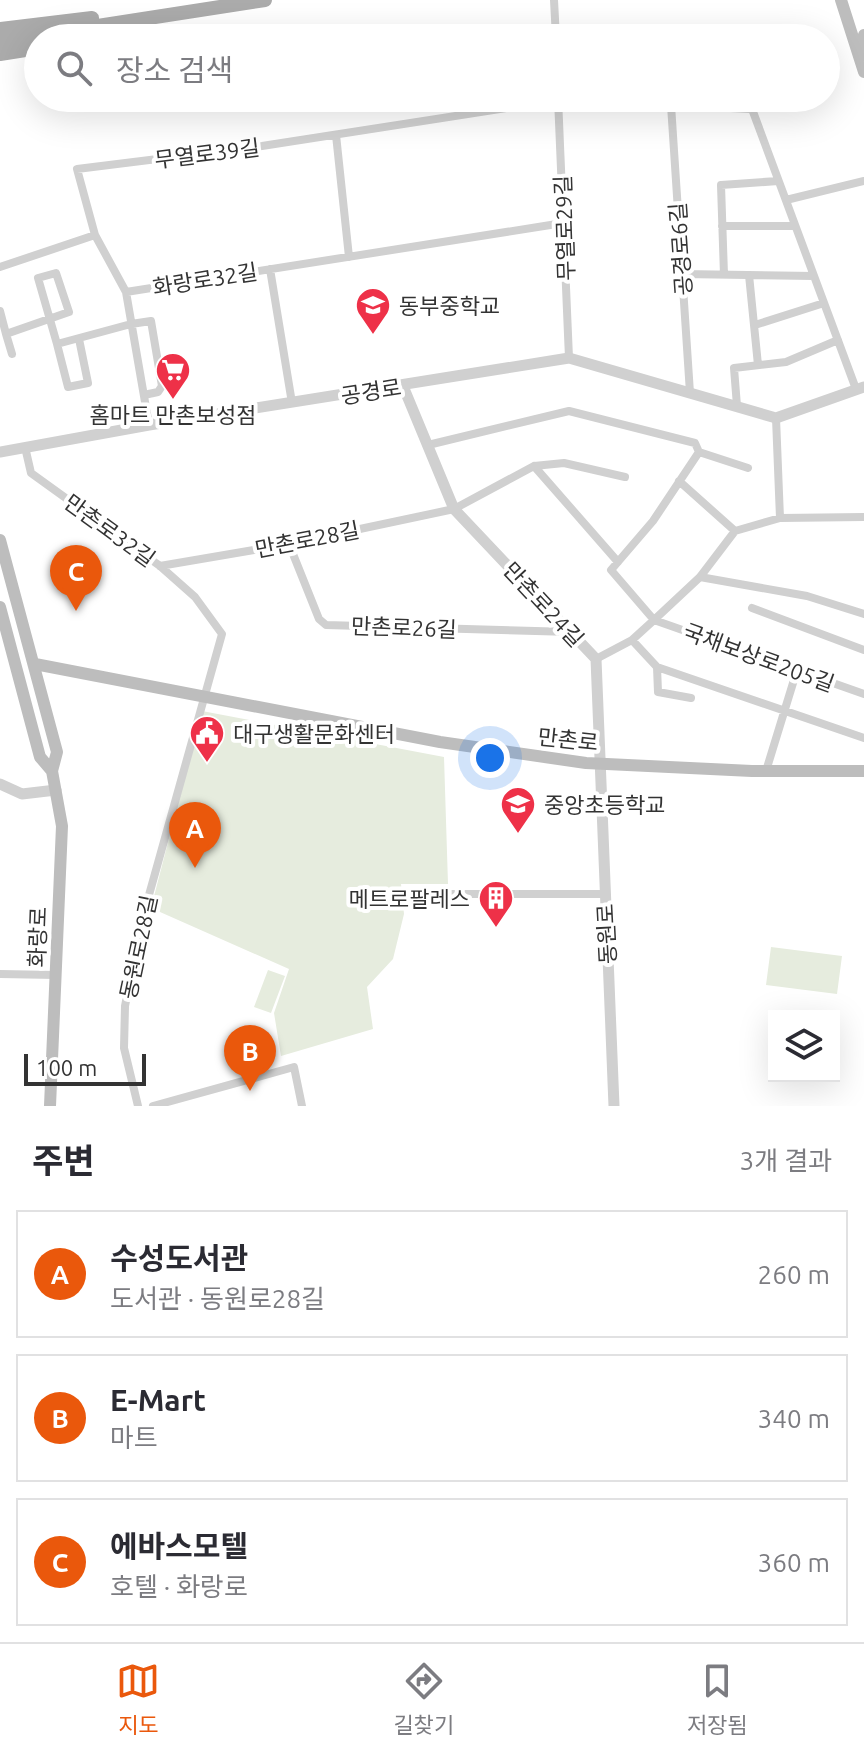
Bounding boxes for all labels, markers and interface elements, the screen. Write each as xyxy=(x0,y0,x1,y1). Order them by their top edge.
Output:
search box xyxy=(24,24,840,112)
icon: search xyxy=(52,46,96,90)
text: 장소 검색 xyxy=(116,53,233,87)
street label: 무열로39길 xyxy=(153,134,261,172)
street label: 무열로29길 xyxy=(550,175,578,281)
street label: 공경로6길 xyxy=(664,202,696,296)
street label: 화랑로32길 xyxy=(151,258,259,300)
school or university icon: 동부중학교 xyxy=(354,286,392,336)
place label: 동부중학교 xyxy=(399,293,500,318)
supermarket icon: 홈마트 만촌보성점 xyxy=(154,351,192,401)
street label: 공경로 xyxy=(339,374,403,408)
place label: 홈마트 만촌보성점 xyxy=(90,402,256,427)
street label: 만촌로32길 xyxy=(60,489,160,571)
street label: 만촌로28길 xyxy=(253,517,361,561)
pin: C xyxy=(50,545,102,611)
street label: 만촌로24길 xyxy=(499,557,589,651)
street label: 만촌로26길 xyxy=(351,613,457,641)
street label: 국채보상로205길 xyxy=(680,618,838,696)
public building icon: 대구생활문화센터 xyxy=(188,714,226,764)
place label: 대구생활문화센터 xyxy=(233,721,395,746)
street label: 만촌로 xyxy=(536,723,600,755)
your location xyxy=(470,738,510,778)
school or university icon: 중앙초등학교 xyxy=(499,785,537,835)
place label: 중앙초등학교 xyxy=(544,792,665,817)
pin: A xyxy=(169,802,221,868)
building icon: 메트로팔레스 xyxy=(477,879,515,929)
place label: 메트로팔레스 xyxy=(349,886,470,911)
street label: 동원로28길 xyxy=(115,893,161,1001)
street label: 동원로 xyxy=(592,903,620,965)
street label: 화랑로 xyxy=(23,906,51,968)
map controls xyxy=(768,1010,840,1082)
button: layers xyxy=(768,1010,840,1082)
pin: B xyxy=(224,1025,276,1091)
scale bar xyxy=(24,1050,146,1086)
text: 100 m xyxy=(36,1055,97,1080)
text: 주변 xyxy=(32,1141,95,1179)
text: 3개 결과 xyxy=(740,1146,832,1175)
text: 수성도서관 xyxy=(110,1241,248,1275)
text: A xyxy=(51,1260,69,1289)
text: 260 m xyxy=(758,1260,830,1289)
text: 도서관 · 동원로28길 xyxy=(110,1284,325,1313)
text: E-Mart xyxy=(110,1383,206,1417)
text: B xyxy=(51,1404,69,1433)
text: 340 m xyxy=(758,1404,830,1433)
text: 마트 xyxy=(110,1423,158,1452)
text: 에바스모텔 xyxy=(110,1529,248,1563)
text: C xyxy=(52,1548,68,1577)
text: 360 m xyxy=(758,1548,830,1577)
text: 호텔 · 화랑로 xyxy=(110,1572,248,1601)
tab: 지도 xyxy=(116,1659,160,1739)
tab: 길찾기 xyxy=(393,1659,454,1739)
tab: 저장됨 xyxy=(687,1659,748,1739)

